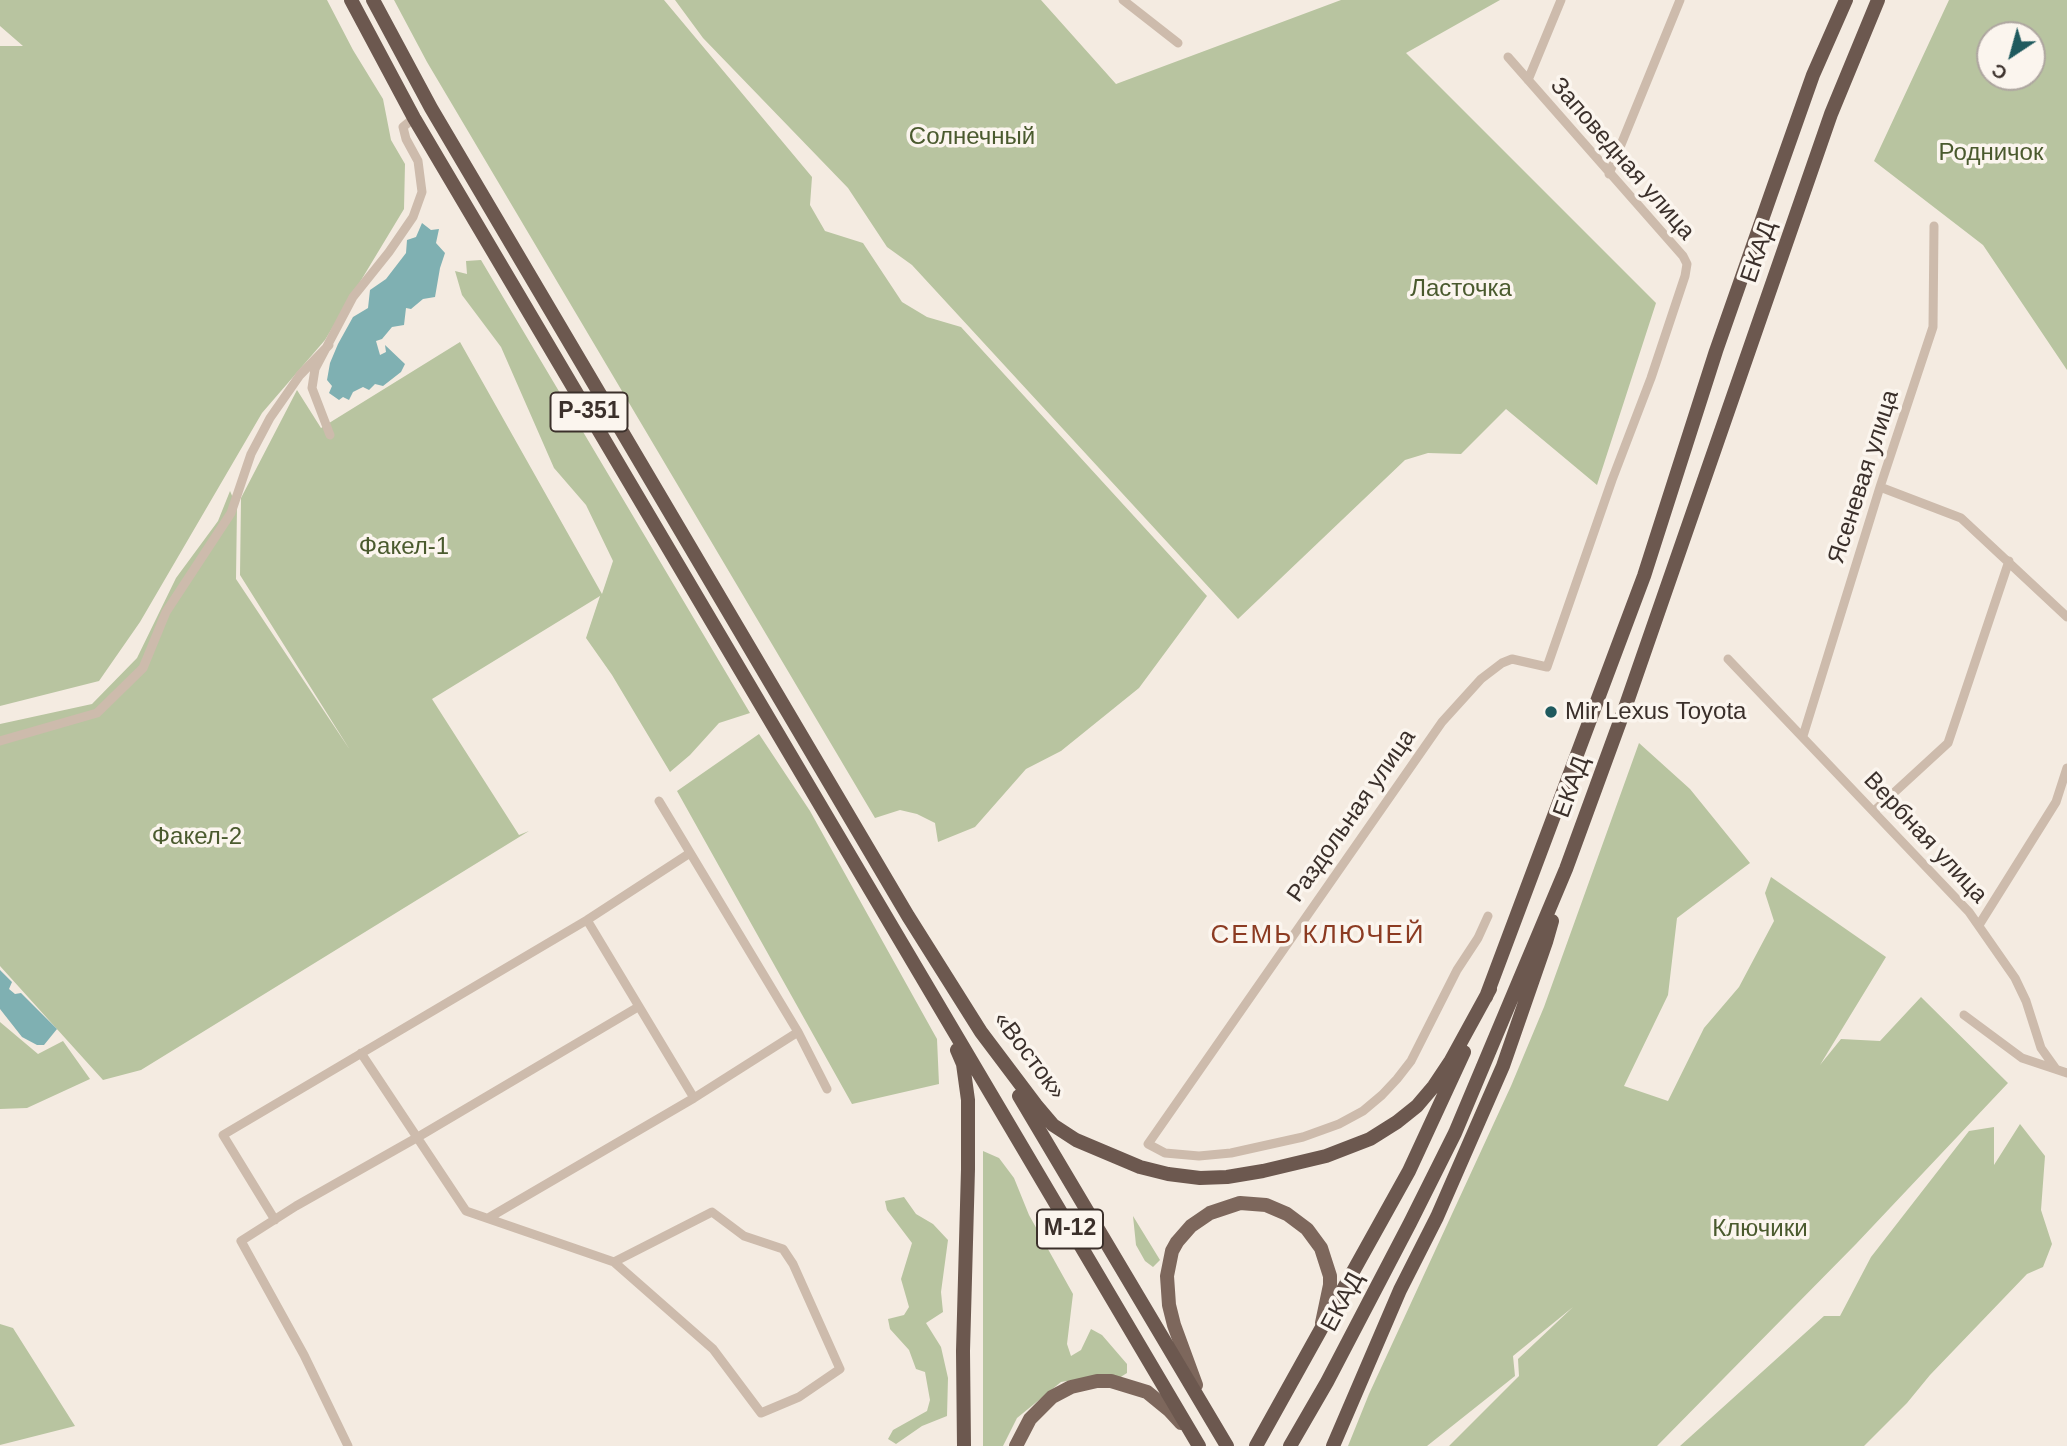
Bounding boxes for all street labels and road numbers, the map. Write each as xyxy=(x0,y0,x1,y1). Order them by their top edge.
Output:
street label: Заповедная улица xyxy=(1544,72,1700,246)
street label: ЕКАД xyxy=(1735,218,1783,286)
street label: Ясеневая улица xyxy=(1822,387,1906,567)
road number: Р-351 xyxy=(550,392,628,432)
street label: Раздольная улица xyxy=(1282,724,1422,908)
street label: ЕКАД xyxy=(1548,752,1596,822)
street label: Вербная улица xyxy=(1857,766,1993,910)
street label: «Восток» xyxy=(987,1006,1071,1106)
road number: М-12 xyxy=(1037,1210,1103,1248)
street label: ЕКАД xyxy=(1315,1267,1371,1337)

